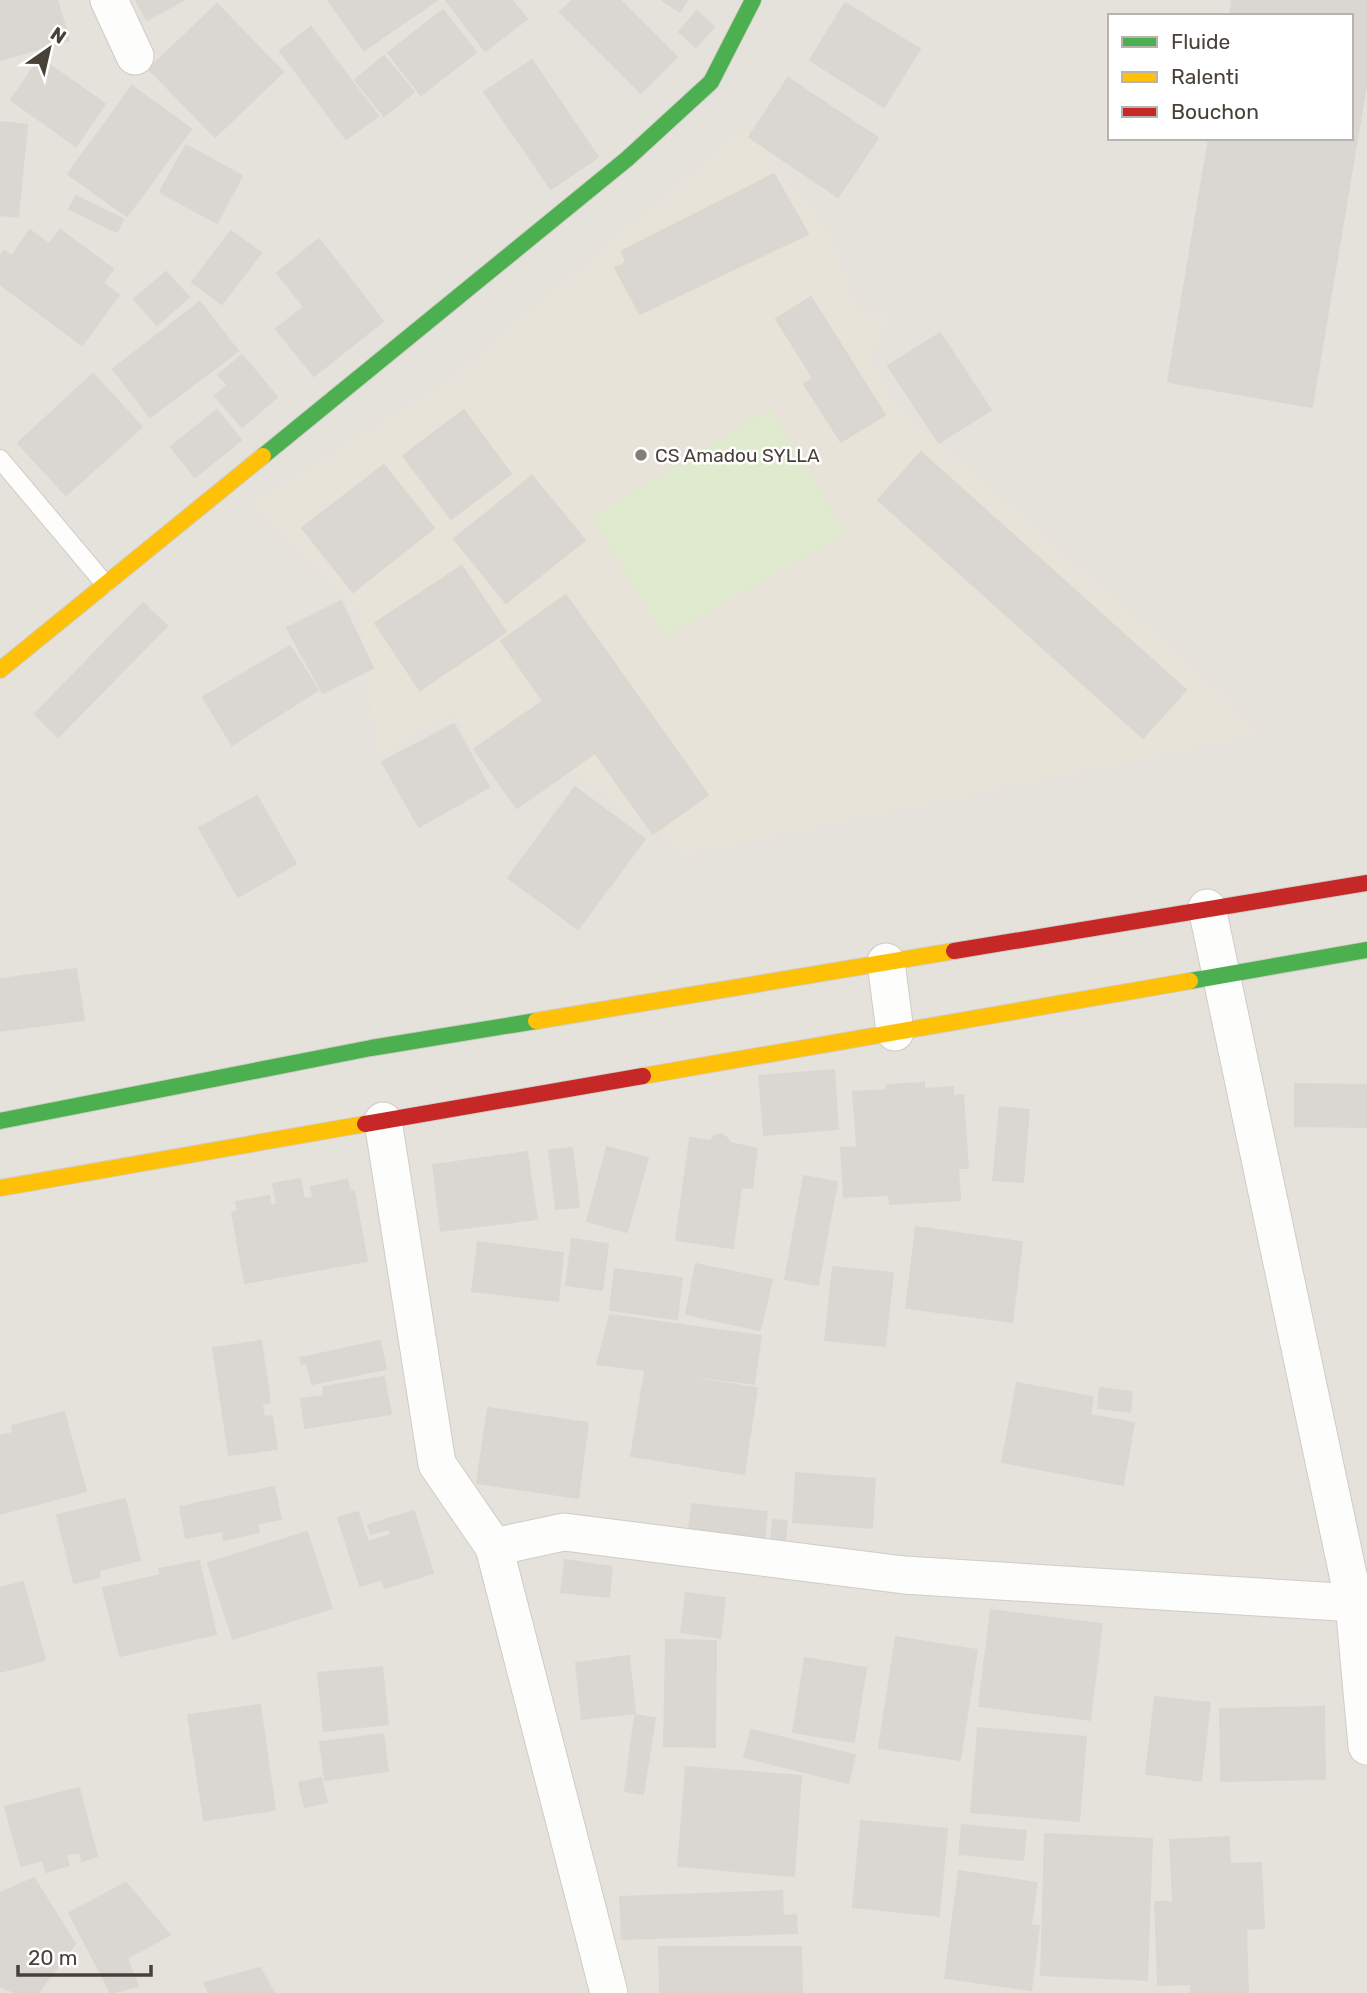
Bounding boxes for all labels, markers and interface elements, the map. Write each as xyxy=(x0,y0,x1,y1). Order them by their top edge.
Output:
north arrow xyxy=(14,14,84,84)
legend xyxy=(1108,14,1353,140)
text: N xyxy=(46,22,70,49)
text: Fluide xyxy=(1171,29,1230,54)
text: Ralenti xyxy=(1171,64,1239,89)
text: Bouchon xyxy=(1171,99,1259,124)
place label: CS Amadou SYLLA xyxy=(655,444,820,467)
marker: CS Amadou SYLLA xyxy=(633,447,649,463)
scale bar xyxy=(18,1934,150,1978)
text: 20 m xyxy=(28,1945,77,1970)

